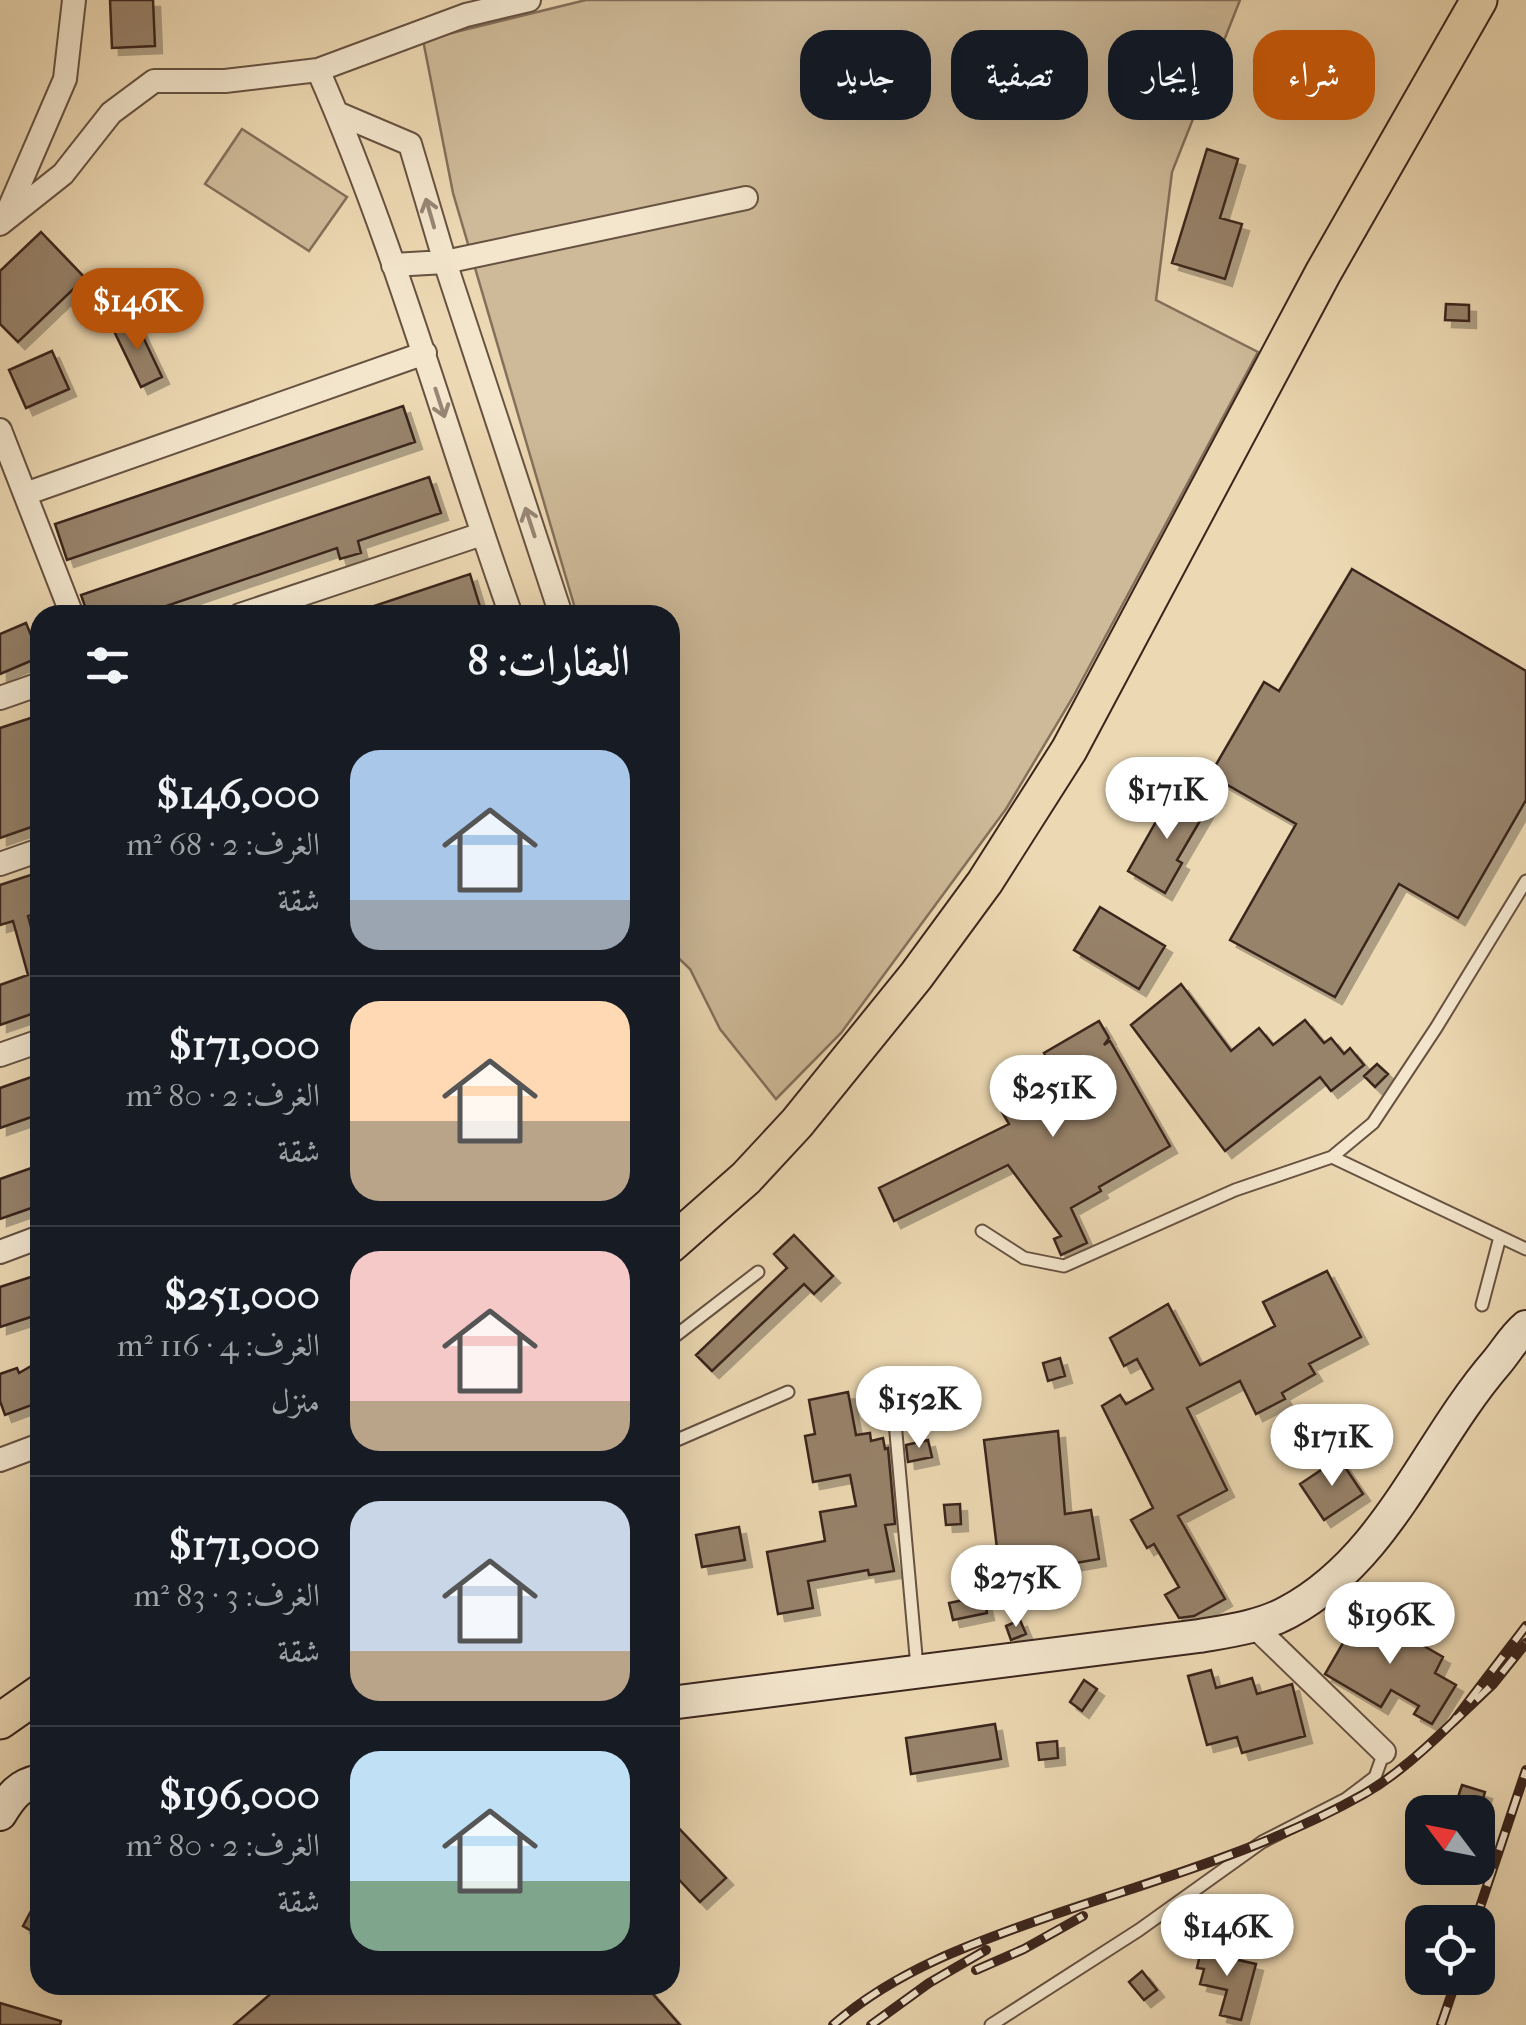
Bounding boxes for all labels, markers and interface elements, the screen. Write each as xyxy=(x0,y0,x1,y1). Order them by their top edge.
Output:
chip: جديد xyxy=(800,30,931,120)
chip: تصفية xyxy=(951,30,1088,120)
chip: إيجار xyxy=(1108,30,1233,120)
chip: شراء xyxy=(1253,30,1375,120)
one-way arrow xyxy=(420,198,438,229)
pin: $146K xyxy=(67,268,207,353)
text: $146K xyxy=(93,282,181,319)
one-way arrow xyxy=(433,386,451,418)
one-way arrow xyxy=(520,507,538,539)
text: العقارات: 8 xyxy=(468,637,630,686)
icon: filters xyxy=(80,638,135,693)
pin: $171K xyxy=(1097,757,1237,842)
text: $146,000 xyxy=(156,770,320,819)
text: $171K xyxy=(1127,771,1207,808)
icon: home xyxy=(430,790,550,910)
text: الغرف: 2 · 68 m² xyxy=(126,826,320,863)
text: شقة xyxy=(278,882,320,919)
text: $171,000 xyxy=(168,1021,320,1070)
icon: home xyxy=(430,1041,550,1161)
pin: $251K xyxy=(983,1055,1123,1140)
text: $251K xyxy=(1012,1069,1094,1106)
text: الغرف: 2 · 80 m² xyxy=(126,1077,320,1114)
text: شقة xyxy=(278,1133,320,1170)
text: $251,000 xyxy=(164,1271,320,1320)
icon: home xyxy=(430,1291,550,1411)
text: الغرف: 4 · 116 m² xyxy=(117,1327,320,1364)
pin: $152K xyxy=(849,1366,989,1451)
text: $152K xyxy=(878,1380,960,1417)
text: منزل xyxy=(271,1383,320,1420)
pin: $171K xyxy=(1262,1404,1402,1489)
text: $171K xyxy=(1292,1418,1372,1455)
text: $171,000 xyxy=(168,1521,320,1570)
icon: home xyxy=(430,1541,550,1661)
pin: $275K xyxy=(946,1545,1086,1630)
text: $275K xyxy=(973,1559,1059,1596)
text: الغرف: 3 · 83 m² xyxy=(134,1577,320,1614)
pin: $196K xyxy=(1320,1582,1460,1667)
text: $196K xyxy=(1347,1596,1433,1633)
text: شقة xyxy=(278,1633,320,1670)
text: $196,000 xyxy=(159,1771,320,1820)
icon: home xyxy=(430,1791,550,1911)
north arrow xyxy=(1405,1795,1495,1885)
map controls xyxy=(1405,1795,1495,1995)
text: الغرف: 2 · 80 m² xyxy=(126,1827,320,1864)
text: شقة xyxy=(278,1883,320,1920)
pin: $146K xyxy=(1157,1894,1297,1979)
button: locate xyxy=(1405,1905,1495,1995)
text: $146K xyxy=(1183,1908,1271,1945)

